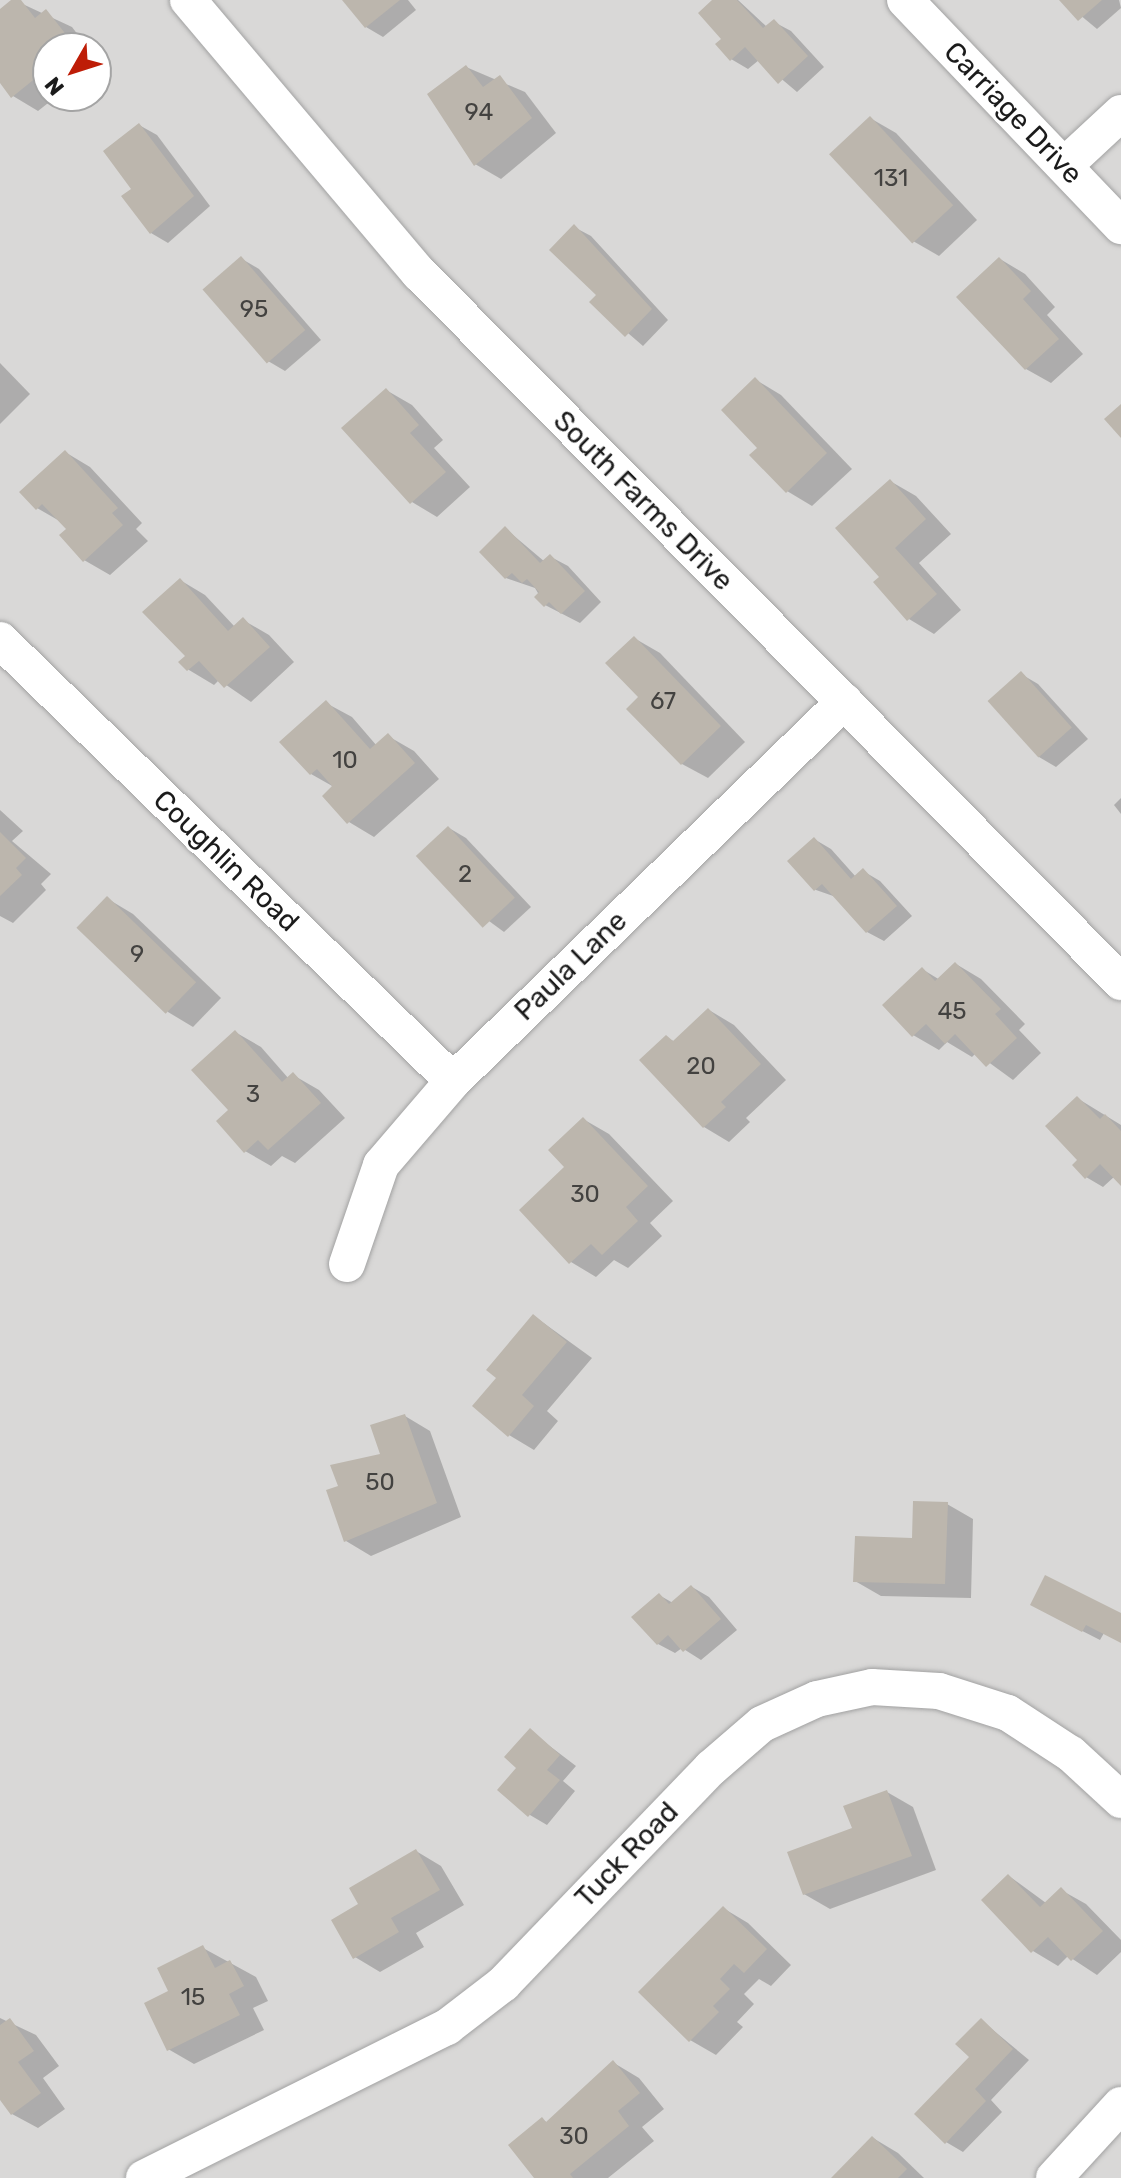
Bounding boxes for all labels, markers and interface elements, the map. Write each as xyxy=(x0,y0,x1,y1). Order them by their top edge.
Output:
north arrow xyxy=(32,32,112,112)
street label: Carriage Drive xyxy=(937,35,1089,191)
text: N xyxy=(39,72,70,101)
house number: 94 xyxy=(465,99,493,127)
house number: 131 xyxy=(874,165,908,193)
house number: 95 xyxy=(240,296,268,324)
street label: South Farms Drive xyxy=(546,404,740,598)
house number: 67 xyxy=(650,688,676,716)
house number: 10 xyxy=(332,747,358,775)
street label: Coughlin Road xyxy=(146,783,306,939)
house number: 2 xyxy=(458,861,472,889)
street label: Paula Lane xyxy=(508,904,634,1028)
house number: 9 xyxy=(130,941,144,969)
house number: 45 xyxy=(937,998,967,1026)
house number: 20 xyxy=(686,1053,716,1081)
house number: 3 xyxy=(246,1081,260,1109)
house number: 30 xyxy=(570,1181,600,1209)
house number: 50 xyxy=(365,1469,395,1497)
street label: Tuck Road xyxy=(568,1795,686,1915)
house number: 15 xyxy=(181,1984,205,2012)
house number: 30 xyxy=(559,2123,589,2151)

